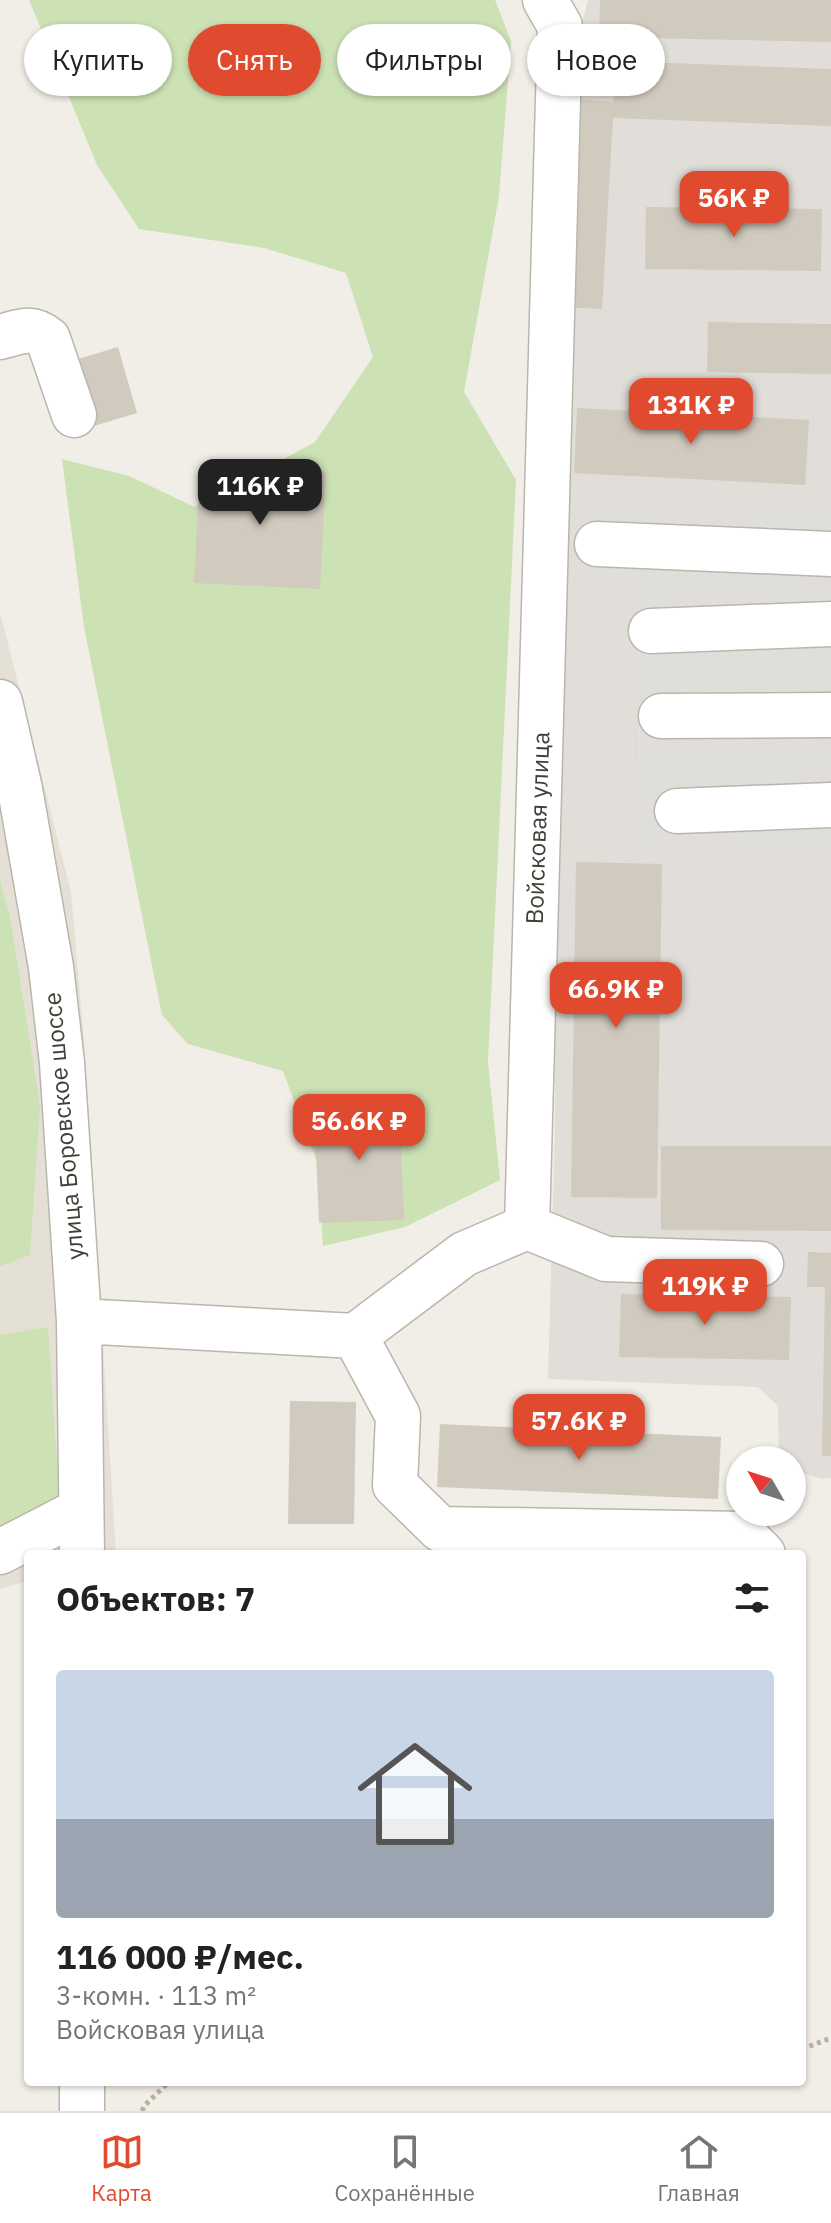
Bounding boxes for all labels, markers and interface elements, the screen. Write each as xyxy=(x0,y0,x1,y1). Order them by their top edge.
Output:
chip: Купить xyxy=(24,24,172,96)
chip: Снять xyxy=(188,24,321,96)
chip: Фильтры xyxy=(337,24,511,96)
chip: Новое xyxy=(527,24,665,96)
pin: 56K ₽ xyxy=(678,171,790,239)
text: 56K ₽ xyxy=(698,180,770,214)
pin: 131K ₽ xyxy=(626,378,756,446)
text: 131K ₽ xyxy=(647,387,735,421)
pin: 116K ₽ xyxy=(195,459,325,527)
text: 116K ₽ xyxy=(216,468,304,502)
street label: Войсковая улица xyxy=(518,731,556,925)
pin: 66.9K ₽ xyxy=(542,962,690,1030)
text: 66.9K ₽ xyxy=(568,971,664,1005)
street label: улица Боровское шоссе xyxy=(35,991,91,1261)
pin: 56.6K ₽ xyxy=(285,1094,433,1162)
text: 56.6K ₽ xyxy=(311,1103,407,1137)
pin: 119K ₽ xyxy=(640,1259,770,1327)
text: 119K ₽ xyxy=(661,1268,749,1302)
pin: 57.6K ₽ xyxy=(505,1394,653,1462)
text: 57.6K ₽ xyxy=(531,1403,627,1437)
north arrow xyxy=(726,1446,806,1526)
map controls xyxy=(726,1446,806,1526)
text: Объектов: 7 xyxy=(56,1576,255,1620)
icon: filters xyxy=(730,1576,774,1620)
icon: home xyxy=(343,1722,487,1866)
text: 116 000 ₽/мес. xyxy=(56,1934,304,1978)
text: 3-комн. · 113 m² xyxy=(56,1978,256,2012)
text: Войсковая улица xyxy=(56,2012,265,2046)
tab: Карта xyxy=(91,2130,152,2207)
tab: Сохранённые xyxy=(335,2130,475,2207)
tab: Главная xyxy=(657,2130,740,2207)

